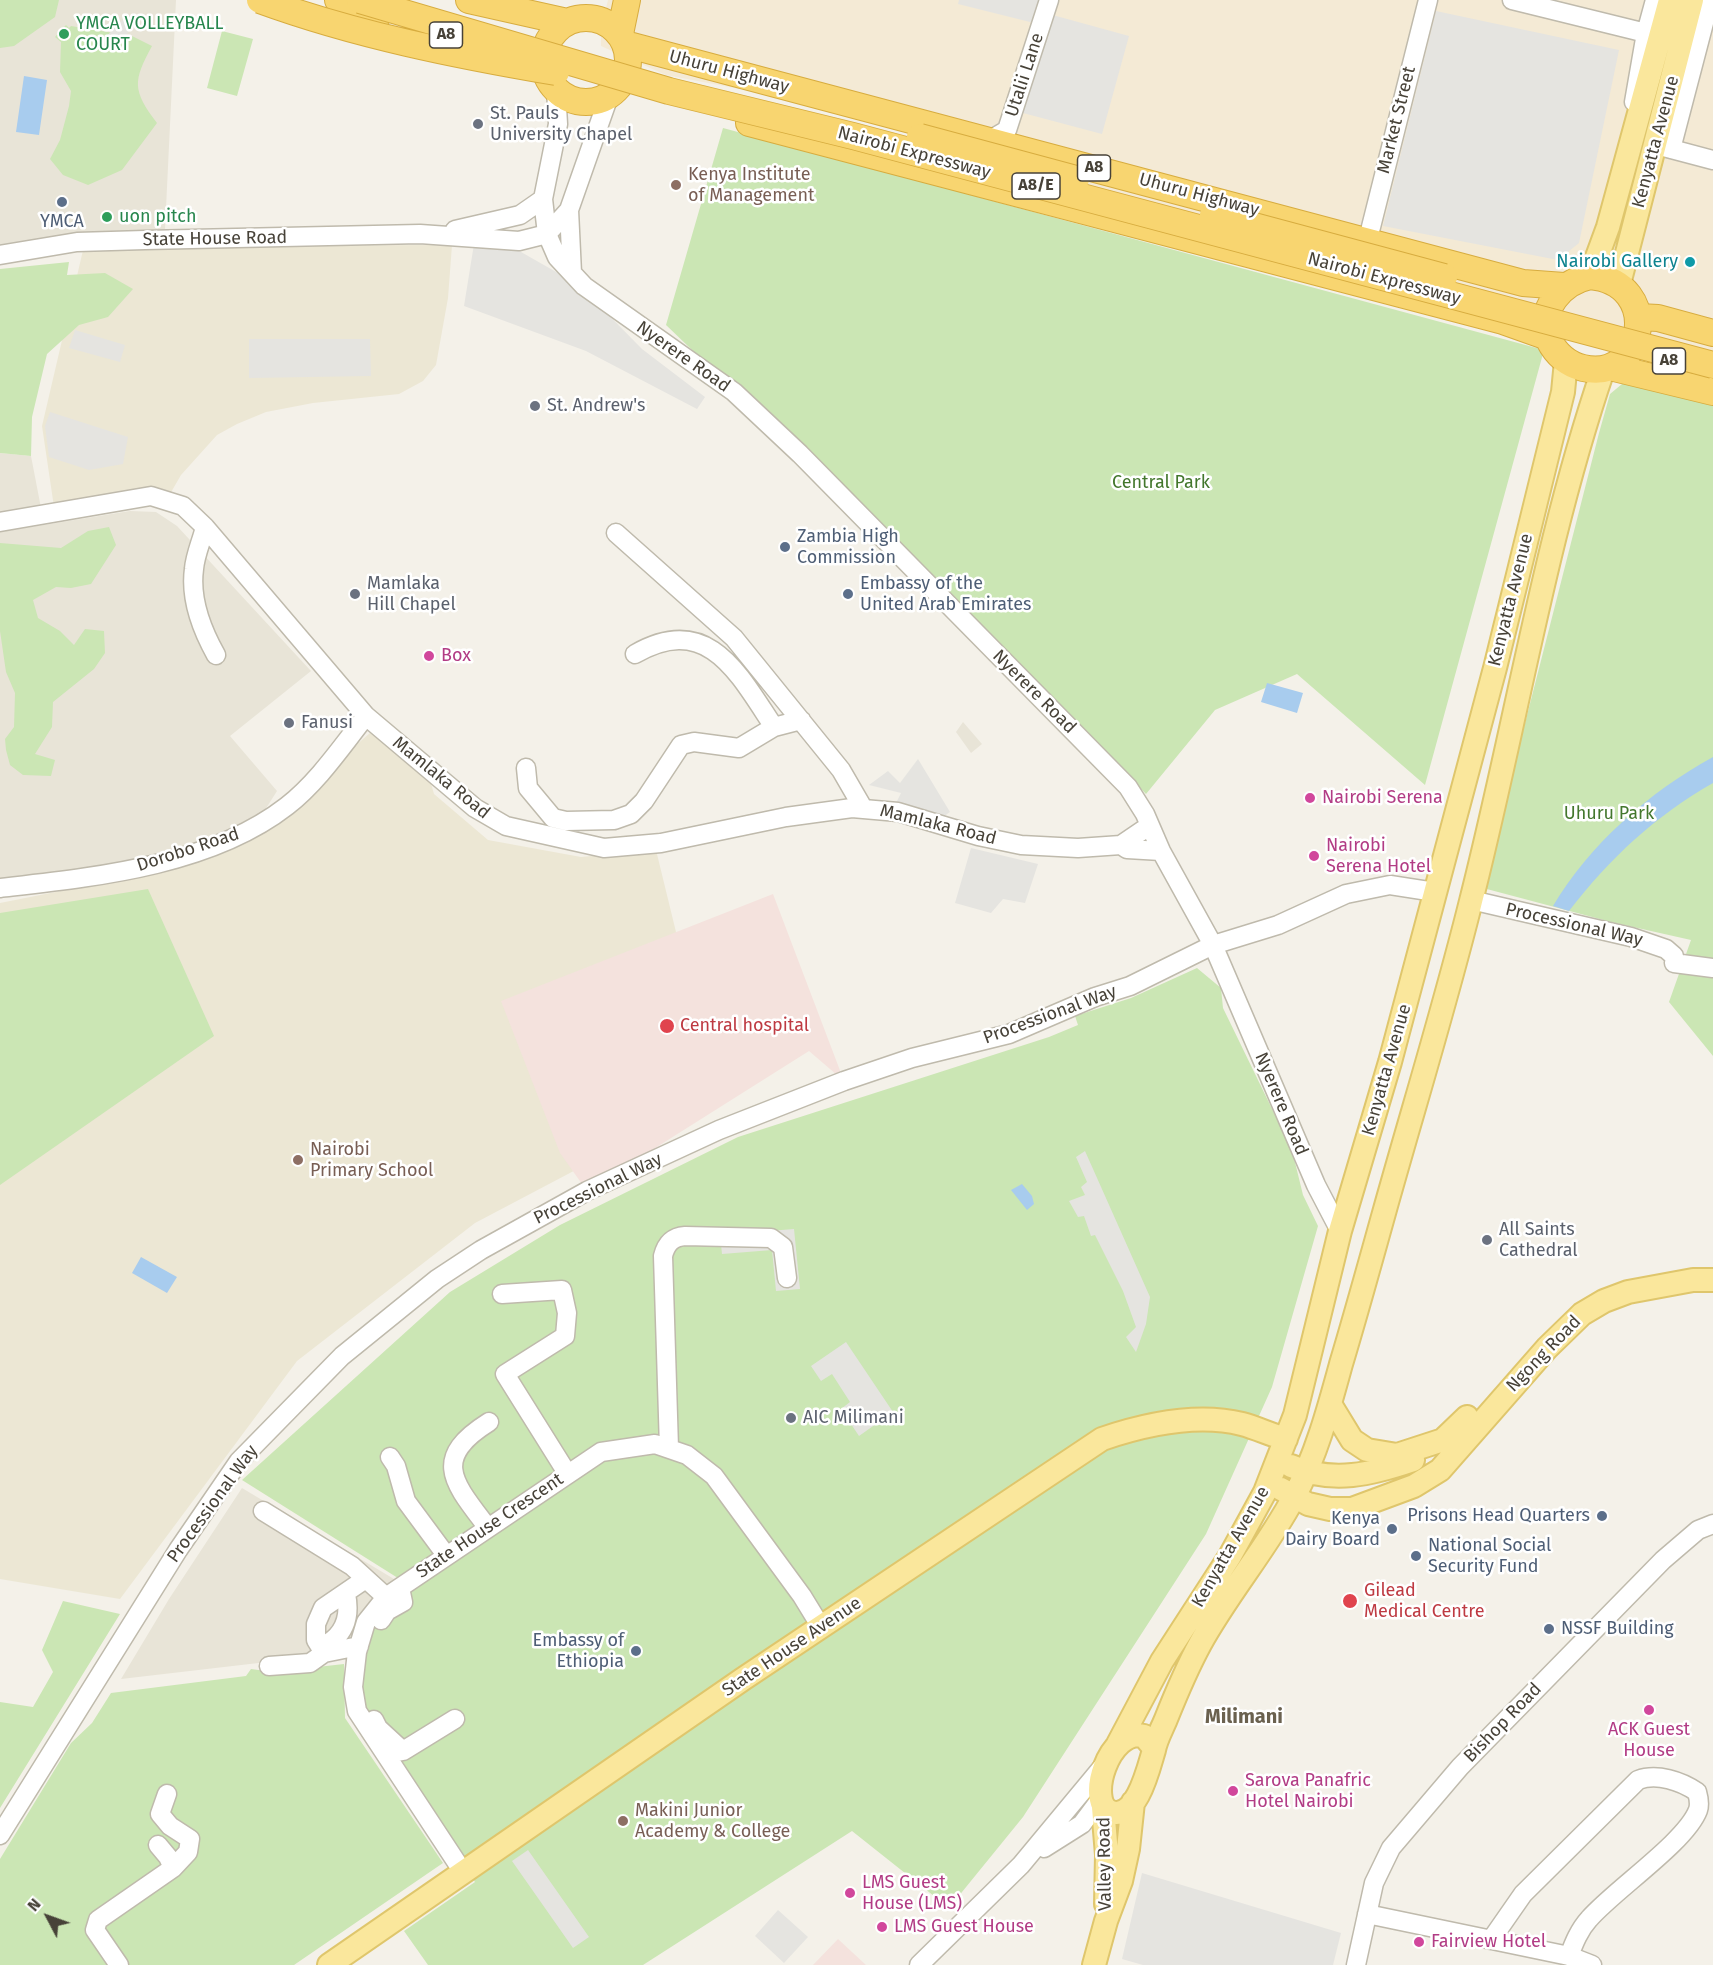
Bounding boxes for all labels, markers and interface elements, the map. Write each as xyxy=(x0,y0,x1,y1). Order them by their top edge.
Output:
place label: YMCA VOLLEYBALL COURT xyxy=(76,13,223,56)
road number: A8 xyxy=(430,22,462,48)
marker: YMCA VOLLEYBALL COURT xyxy=(57,27,71,41)
street label: Utalii Lane xyxy=(1001,30,1049,120)
street label: Uhuru Highway xyxy=(667,46,791,98)
street label: Market Street xyxy=(1373,64,1421,176)
street label: Kenyatta Avenue xyxy=(1628,73,1684,211)
place label: St. Pauls University Chapel xyxy=(490,103,632,146)
marker: St. Pauls University Chapel xyxy=(471,117,485,131)
street label: Nairobi Expressway xyxy=(835,122,993,184)
road number: A8 xyxy=(1078,155,1110,181)
place label: Kenya Institute of Management xyxy=(688,164,814,207)
street label: Uhuru Highway xyxy=(1137,169,1261,221)
road number: A8/E xyxy=(1012,173,1060,199)
marker: Kenya Institute of Management xyxy=(669,178,683,192)
marker: YMCA xyxy=(55,195,69,209)
place label: uon pitch xyxy=(119,206,196,228)
marker: uon pitch xyxy=(100,210,114,224)
place label: YMCA xyxy=(40,211,84,233)
street label: State House Road xyxy=(143,227,287,251)
street label: Nairobi Expressway xyxy=(1305,248,1463,310)
place label: Nairobi Gallery xyxy=(1556,251,1678,273)
marker: Nairobi Gallery xyxy=(1683,255,1697,269)
street label: Nyerere Road xyxy=(632,317,734,397)
road number: A8 xyxy=(1652,348,1686,374)
place label: St. Andrew's xyxy=(547,395,645,417)
marker: St. Andrew's xyxy=(528,399,542,413)
park label: Central Park xyxy=(1112,472,1210,494)
place label: Zambia High Commission xyxy=(797,526,899,568)
street label: Kenyatta Avenue xyxy=(1484,531,1538,669)
marker: Zambia High Commission xyxy=(778,540,792,554)
place label: Mamlaka Hill Chapel xyxy=(367,573,456,616)
place label: Embassy of the United Arab Emirates xyxy=(860,573,1032,616)
marker: Mamlaka Hill Chapel xyxy=(348,587,362,601)
marker: Embassy of the United Arab Emirates xyxy=(841,587,855,601)
place label: Box xyxy=(441,645,471,667)
street label: Nyerere Road xyxy=(988,646,1080,738)
marker: Box xyxy=(422,649,436,663)
place label: Fanusi xyxy=(301,712,353,734)
marker: Fanusi xyxy=(282,716,296,730)
street label: Mamlaka Road xyxy=(388,732,494,824)
place label: Nairobi Serena xyxy=(1322,787,1443,809)
marker: Nairobi Serena xyxy=(1303,791,1317,805)
street label: Mamlaka Road xyxy=(878,800,998,850)
park label: Uhuru Park xyxy=(1564,803,1654,825)
street label: Dorobo Road xyxy=(134,823,242,877)
place label: Nairobi Serena Hotel xyxy=(1326,835,1431,878)
marker: Nairobi Serena Hotel xyxy=(1307,849,1321,863)
street label: Processional Way xyxy=(1503,899,1645,951)
street label: Processional Way xyxy=(980,981,1120,1049)
street label: Kenyatta Avenue xyxy=(1358,1002,1416,1138)
place label: Central hospital xyxy=(680,1015,809,1037)
marker: Central hospital xyxy=(658,1017,676,1035)
street label: Nyerere Road xyxy=(1250,1049,1312,1159)
place label: Nairobi Primary School xyxy=(310,1139,433,1182)
street label: Processional Way xyxy=(530,1149,666,1229)
marker: Nairobi Primary School xyxy=(291,1153,305,1167)
place label: All Saints Cathedral xyxy=(1499,1219,1578,1262)
marker: All Saints Cathedral xyxy=(1480,1233,1494,1247)
street label: Ngong Road xyxy=(1502,1311,1586,1397)
place label: AIC Milimani xyxy=(803,1407,904,1429)
marker: AIC Milimani xyxy=(784,1411,798,1425)
street label: Processional Way xyxy=(163,1441,263,1567)
street label: State House Crescent xyxy=(412,1469,568,1583)
street label: Kenyatta Avenue xyxy=(1188,1483,1274,1611)
place label: Prisons Head Quarters xyxy=(1407,1505,1590,1527)
place label: Kenya Dairy Board xyxy=(1285,1508,1380,1550)
marker: Prisons Head Quarters xyxy=(1595,1509,1609,1523)
marker: Kenya Dairy Board xyxy=(1385,1522,1399,1536)
place label: National Social Security Fund xyxy=(1428,1535,1551,1578)
marker: National Social Security Fund xyxy=(1409,1549,1423,1563)
place label: Gilead Medical Centre xyxy=(1364,1580,1485,1622)
marker: Gilead Medical Centre xyxy=(1341,1592,1359,1610)
street label: State House Avenue xyxy=(719,1593,865,1701)
place label: NSSF Building xyxy=(1561,1618,1674,1640)
marker: NSSF Building xyxy=(1542,1622,1556,1636)
place label: Embassy of Ethiopia xyxy=(533,1630,624,1672)
marker: Embassy of Ethiopia xyxy=(629,1644,643,1658)
street label: Bishop Road xyxy=(1460,1679,1546,1767)
marker: ACK Guest House xyxy=(1642,1703,1656,1717)
district label: Milimani xyxy=(1205,1705,1283,1729)
place label: ACK Guest House xyxy=(1608,1719,1690,1762)
place label: Sarova Panafric Hotel Nairobi xyxy=(1245,1770,1371,1812)
marker: Sarova Panafric Hotel Nairobi xyxy=(1226,1784,1240,1798)
place label: Makini Junior Academy & College xyxy=(635,1800,790,1842)
marker: Makini Junior Academy & College xyxy=(616,1814,630,1828)
street label: Valley Road xyxy=(1093,1817,1117,1911)
place label: LMS Guest House (LMS) xyxy=(862,1872,962,1914)
marker: LMS Guest House (LMS) xyxy=(843,1886,857,1900)
north arrow xyxy=(18,1887,78,1947)
text: N xyxy=(23,1895,45,1915)
place label: LMS Guest House xyxy=(894,1916,1034,1938)
marker: LMS Guest House xyxy=(875,1920,889,1934)
place label: Fairview Hotel xyxy=(1431,1931,1546,1953)
marker: Fairview Hotel xyxy=(1412,1935,1426,1949)

